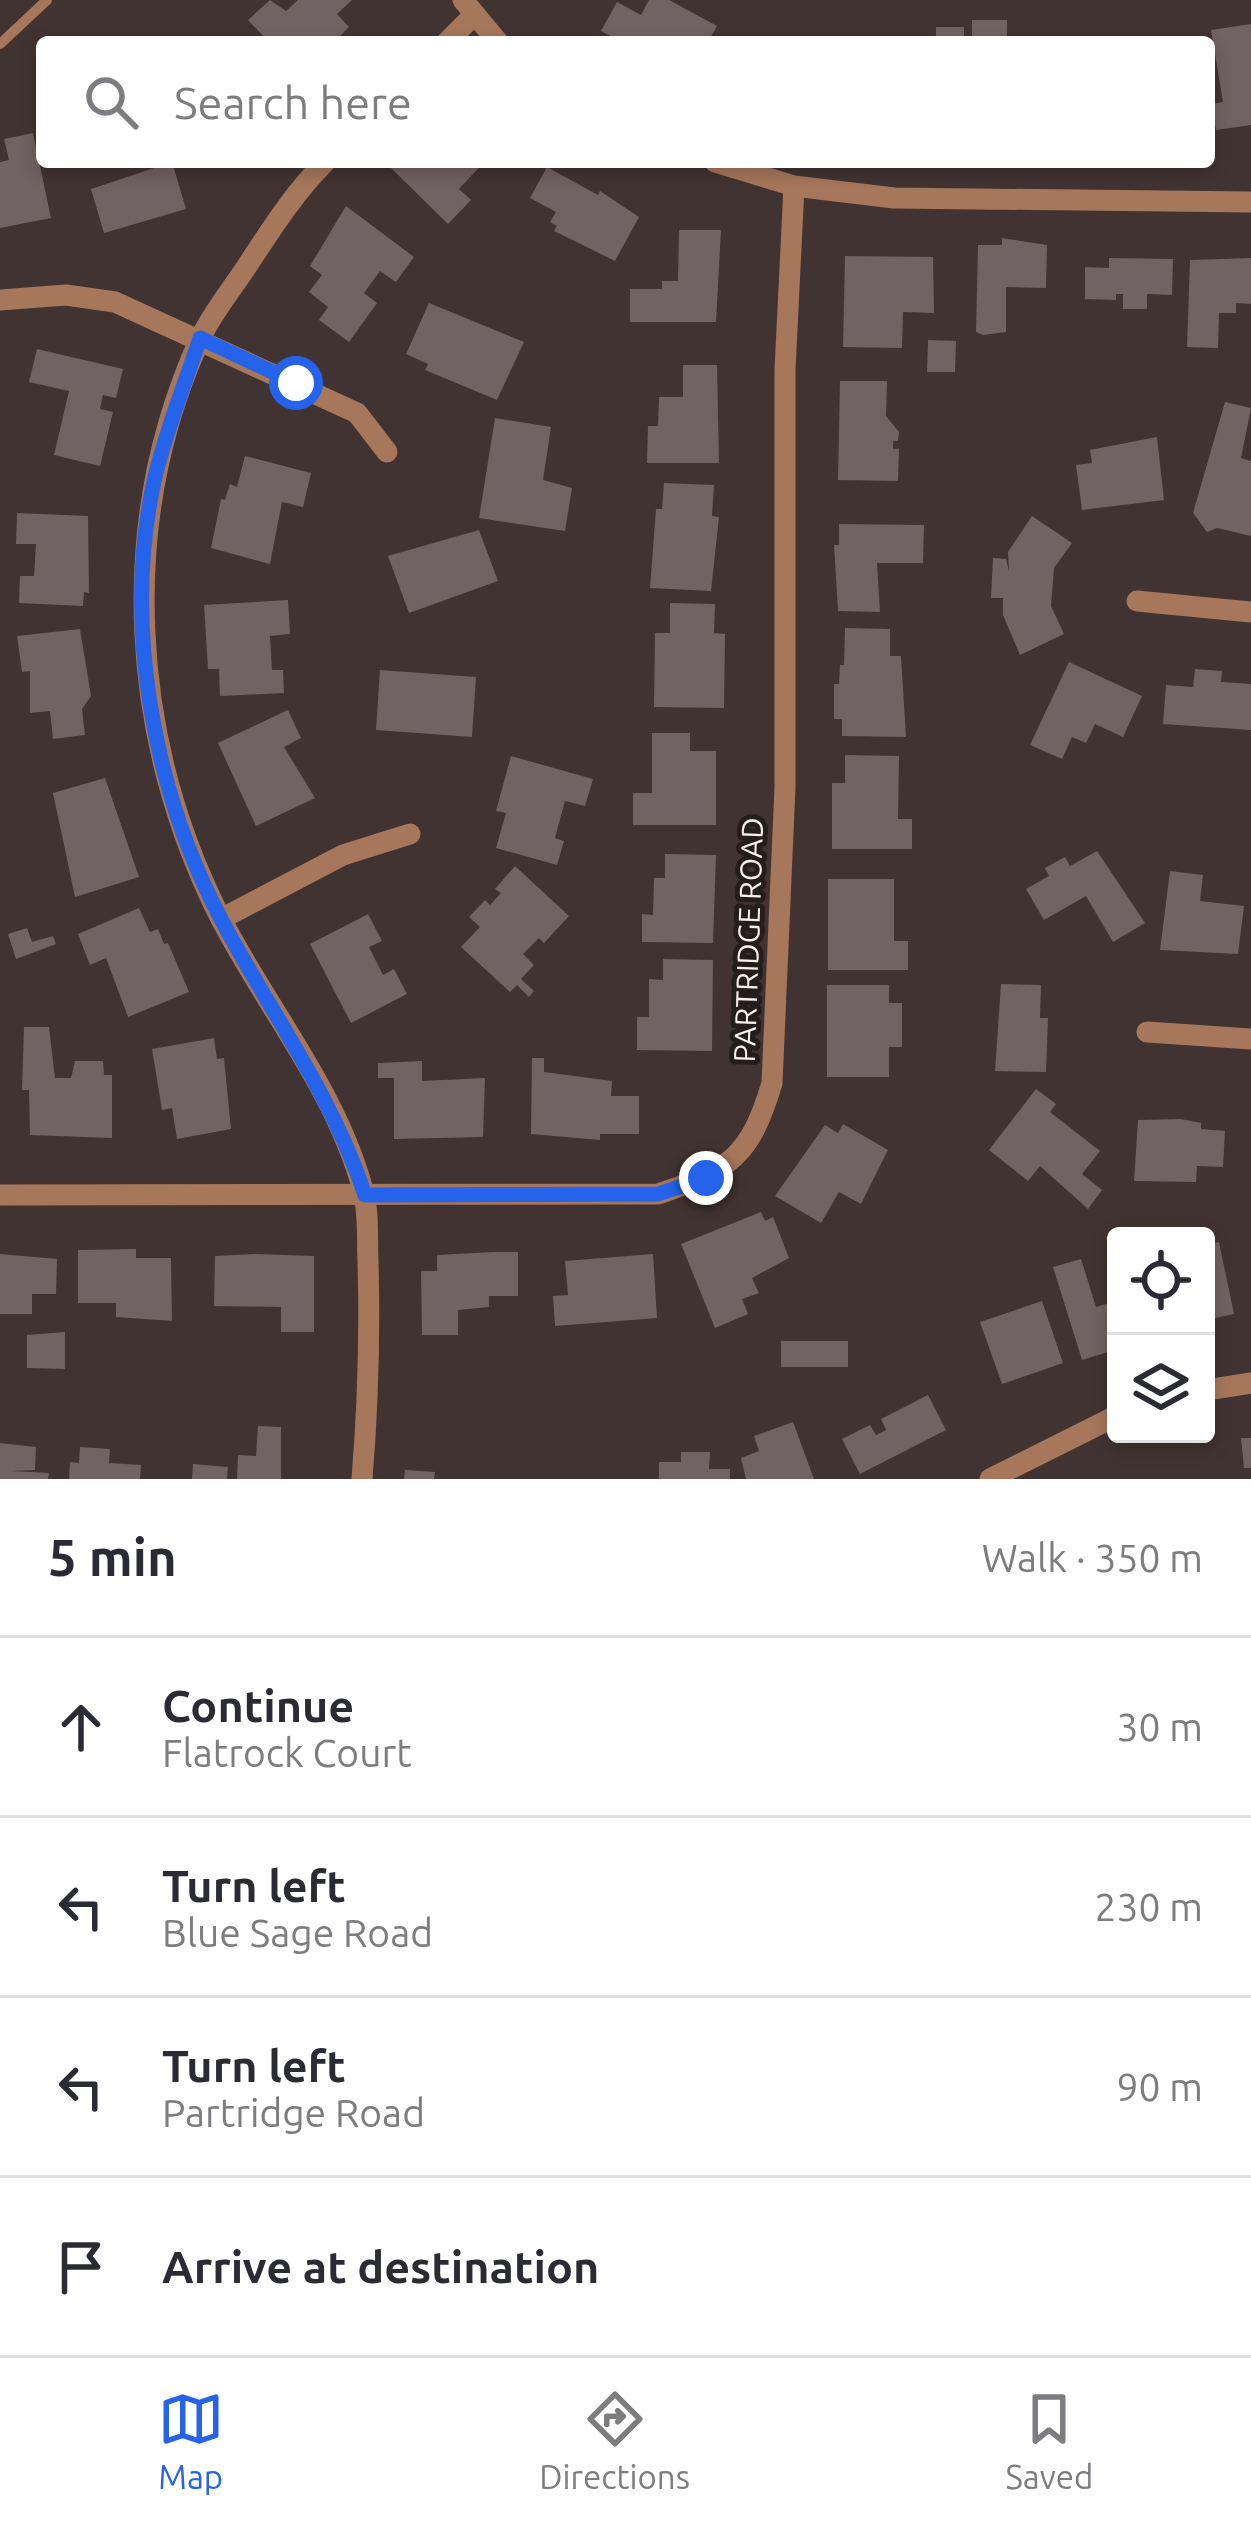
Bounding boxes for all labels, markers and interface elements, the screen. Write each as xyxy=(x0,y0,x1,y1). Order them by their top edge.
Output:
search box xyxy=(36,36,1215,168)
icon: search xyxy=(78,69,144,135)
text: Search here xyxy=(174,77,412,128)
route start xyxy=(269,356,323,410)
street label: PARTRIDGE ROAD xyxy=(727,817,769,1063)
route end xyxy=(679,1151,733,1205)
map controls xyxy=(1107,1227,1215,1443)
button: locate xyxy=(1107,1227,1215,1335)
button: layers xyxy=(1107,1335,1215,1443)
text: 5 min xyxy=(48,1528,177,1586)
text: Walk · 350 m xyxy=(982,1536,1203,1579)
text: Continue xyxy=(162,1680,354,1731)
icon: ahead xyxy=(48,1694,114,1760)
text: 30 m xyxy=(1116,1705,1203,1748)
text: Flatrock Court xyxy=(162,1731,412,1774)
text: Turn left xyxy=(162,1860,346,1911)
icon: left xyxy=(48,1874,114,1940)
text: 230 m xyxy=(1094,1885,1203,1928)
text: Blue Sage Road xyxy=(162,1911,433,1954)
text: Turn left xyxy=(162,2040,346,2091)
icon: left xyxy=(48,2054,114,2120)
text: 90 m xyxy=(1116,2065,1203,2108)
text: Partridge Road xyxy=(162,2091,425,2134)
icon: arrive xyxy=(48,2234,114,2300)
text: Arrive at destination xyxy=(162,2241,599,2292)
tab: Map xyxy=(158,2386,224,2495)
tab: Directions xyxy=(539,2386,690,2495)
tab: Saved xyxy=(1005,2386,1093,2495)

